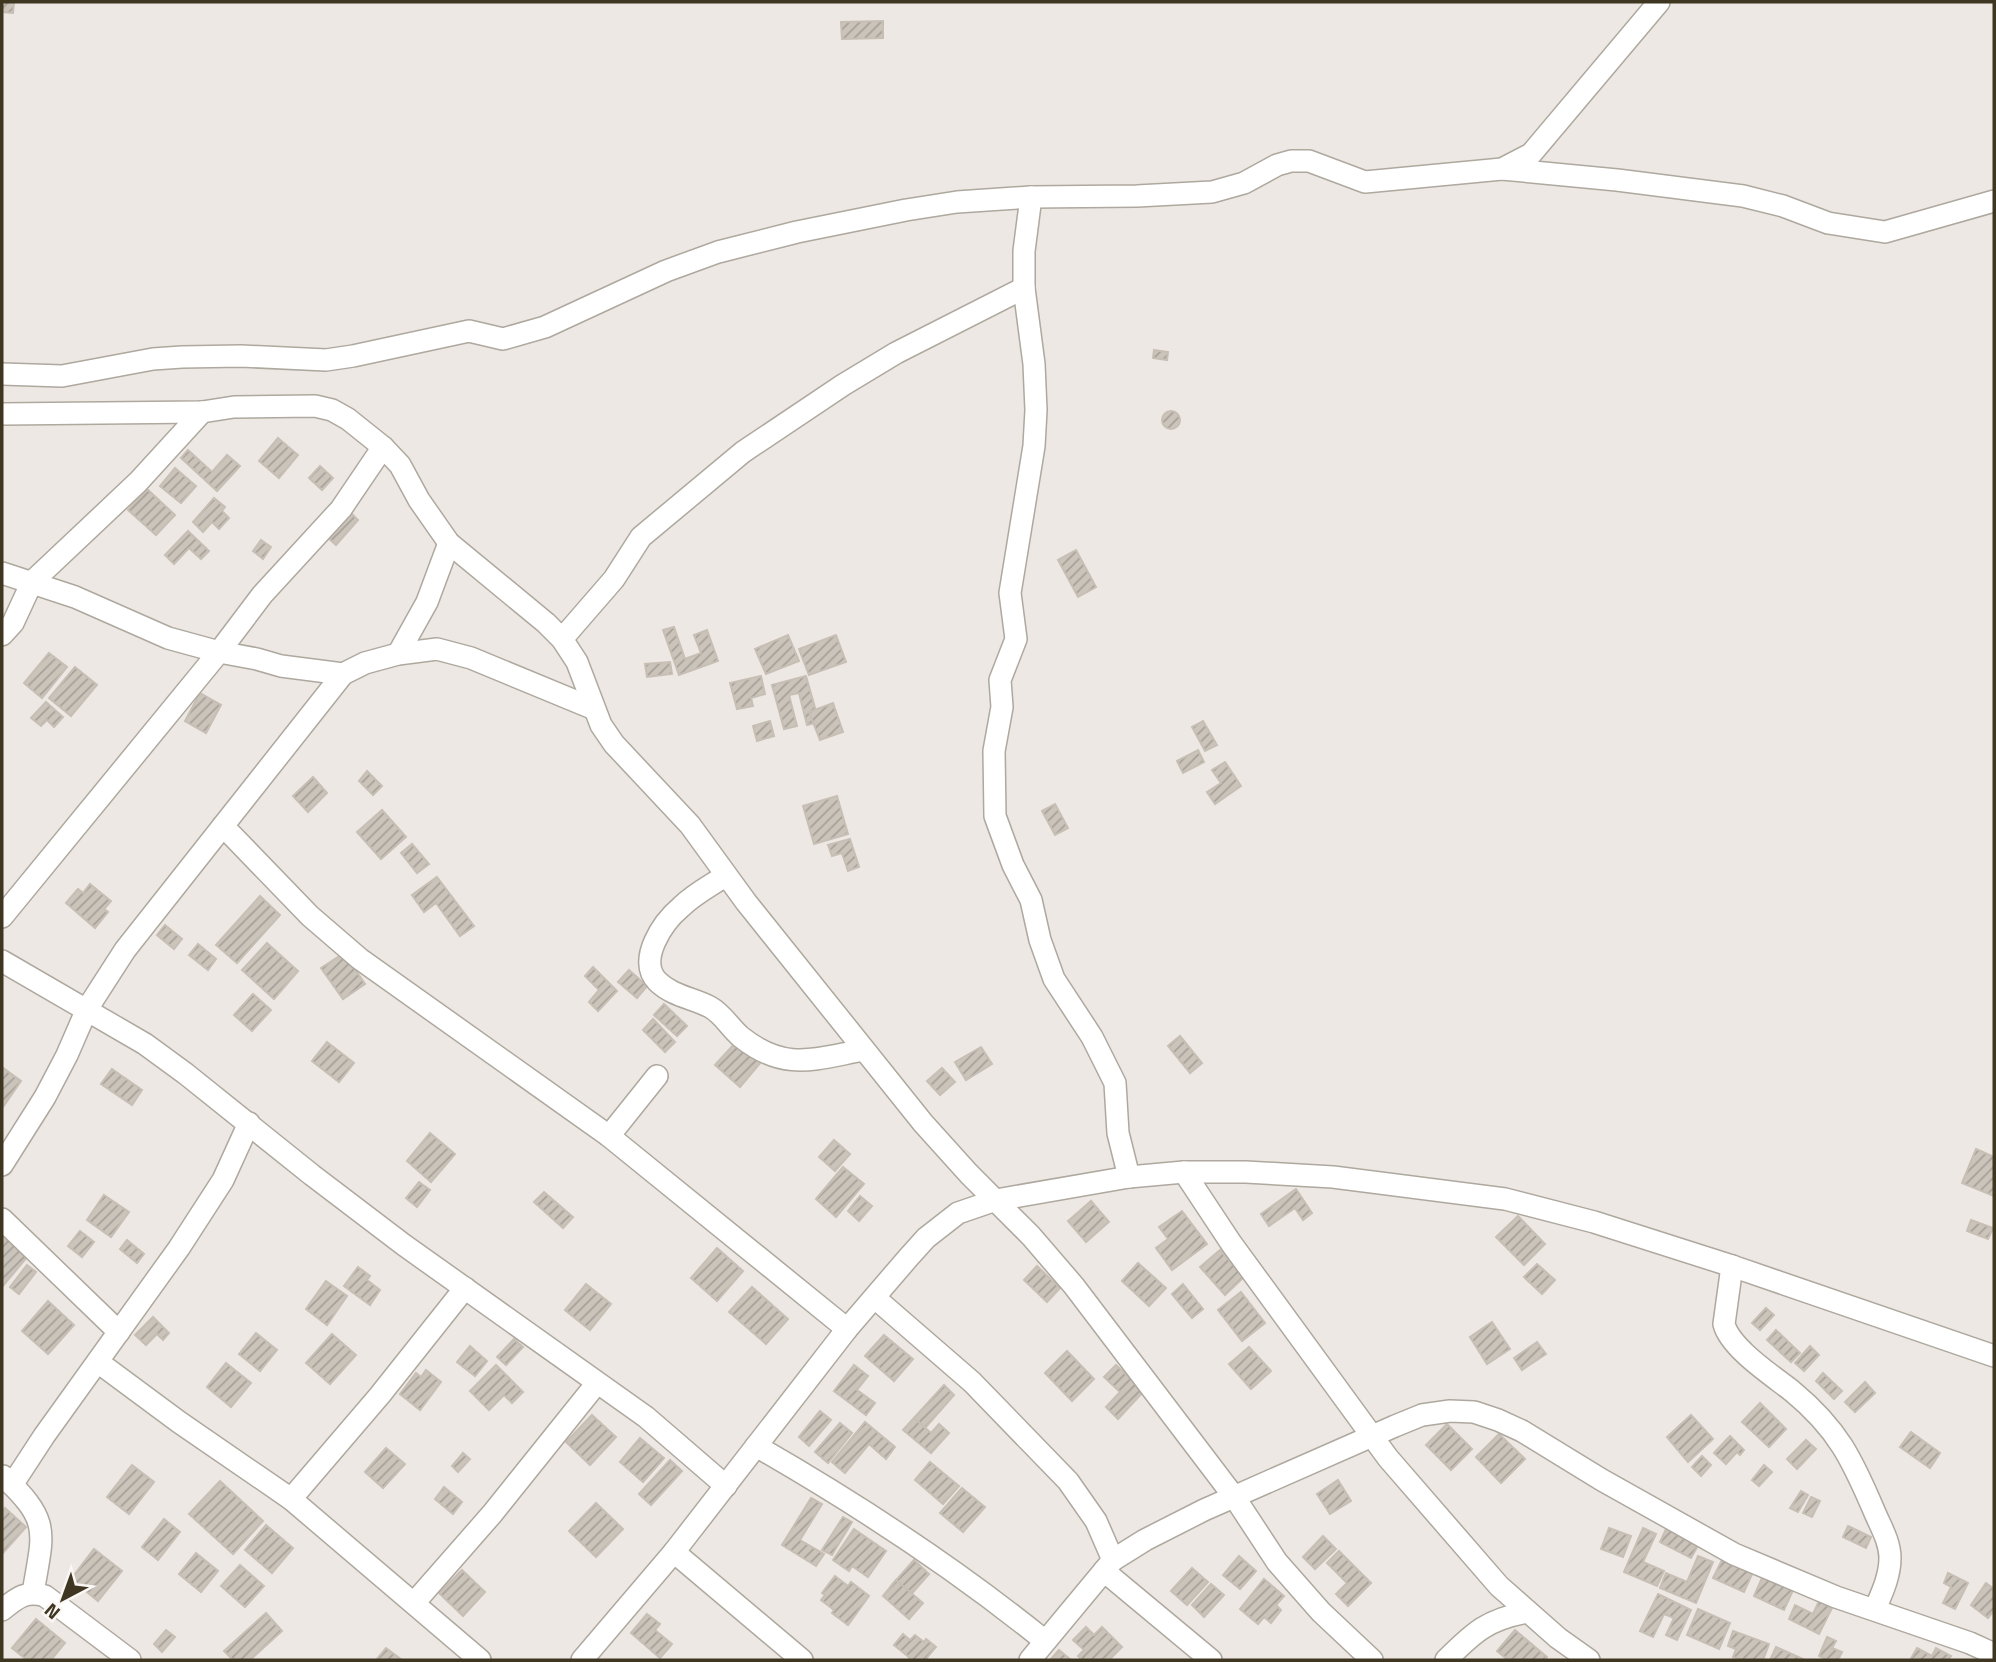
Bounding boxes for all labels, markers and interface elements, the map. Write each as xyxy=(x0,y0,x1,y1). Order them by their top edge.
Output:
north arrow xyxy=(28,1564,98,1634)
text: N xyxy=(37,1597,66,1627)

